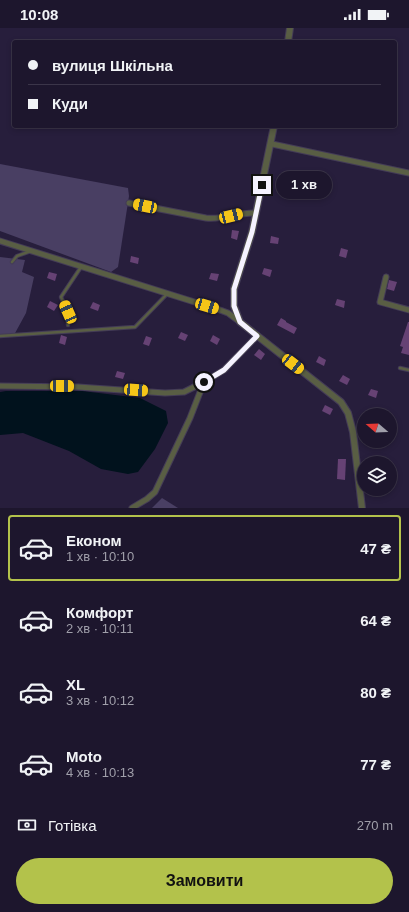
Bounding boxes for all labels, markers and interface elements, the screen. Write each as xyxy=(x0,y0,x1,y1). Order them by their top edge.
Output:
text: 10:08 xyxy=(20,6,58,23)
text: вулиця Шкільна xyxy=(52,57,173,74)
text: Куди xyxy=(52,95,88,112)
callout: 1 хв xyxy=(276,171,332,199)
route end xyxy=(253,176,271,194)
text: 1 хв xyxy=(291,177,317,192)
car xyxy=(132,198,158,214)
car xyxy=(218,207,244,225)
car xyxy=(194,297,220,315)
car xyxy=(58,299,78,325)
car xyxy=(280,352,306,376)
route start xyxy=(195,373,213,391)
car xyxy=(50,380,74,392)
car xyxy=(124,383,148,397)
north arrow xyxy=(357,408,397,448)
map controls xyxy=(357,408,397,496)
button: layers xyxy=(357,456,397,496)
icon: car xyxy=(18,530,54,566)
text: Економ xyxy=(66,532,122,549)
text: 47 ₴ xyxy=(360,540,391,557)
text: 1 хв · 10:10 xyxy=(66,549,134,564)
icon: car xyxy=(18,602,54,638)
text: Комфорт xyxy=(66,604,133,621)
text: 64 ₴ xyxy=(360,612,391,629)
text: 2 хв · 10:11 xyxy=(66,621,133,636)
icon: car xyxy=(18,674,54,710)
text: XL xyxy=(66,676,85,693)
text: 80 ₴ xyxy=(360,684,391,701)
text: 3 хв · 10:12 xyxy=(66,693,134,708)
icon: car xyxy=(18,746,54,782)
text: Moto xyxy=(66,748,102,765)
text: 77 ₴ xyxy=(360,756,391,773)
text: 4 хв · 10:13 xyxy=(66,765,134,780)
icon: cash xyxy=(16,814,38,836)
text: Готівка xyxy=(48,817,97,834)
text: 270 m xyxy=(357,818,393,833)
button: Замовити xyxy=(16,858,393,904)

